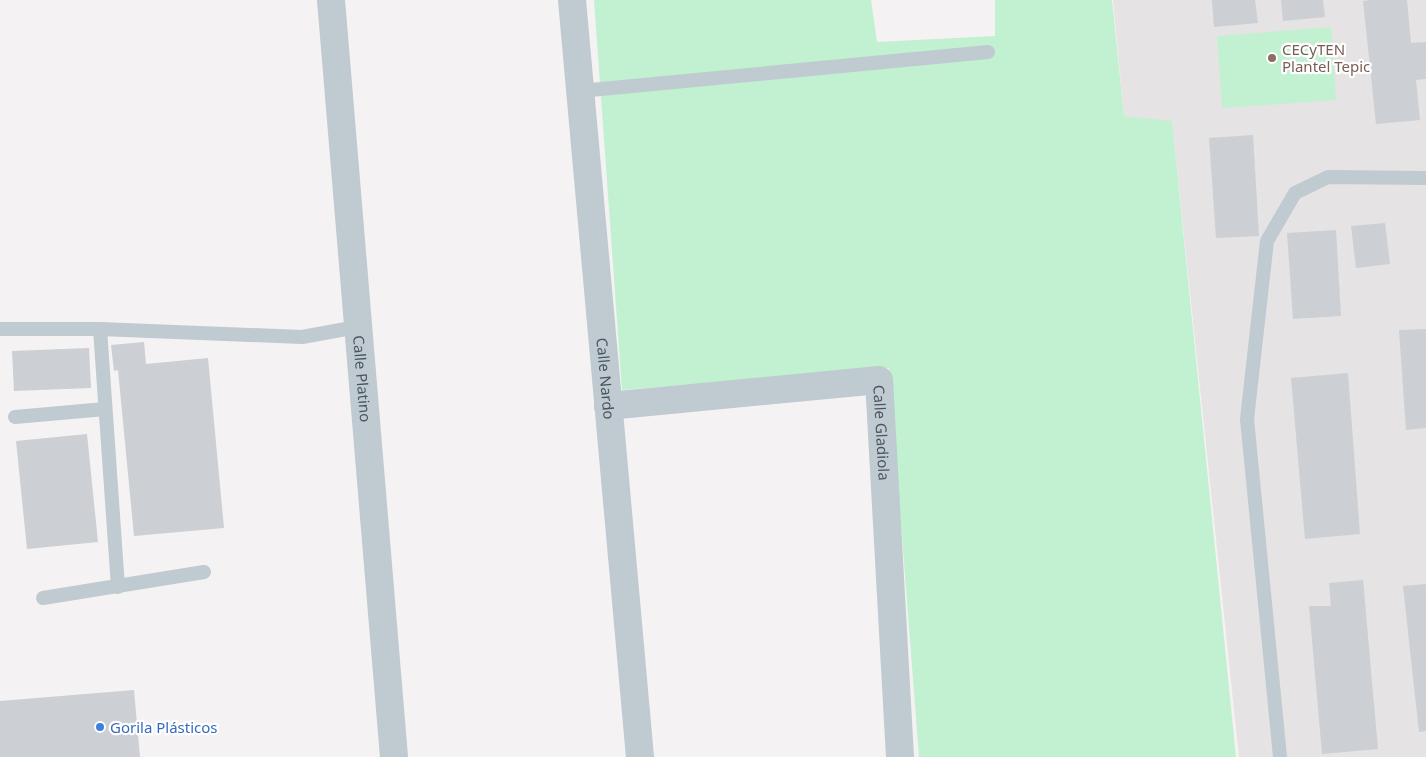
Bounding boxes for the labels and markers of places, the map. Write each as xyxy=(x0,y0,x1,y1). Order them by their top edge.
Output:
place label: CECyTEN Plantel Tepic xyxy=(1282,39,1370,76)
marker: CECyTEN Plantel Tepic xyxy=(1266,52,1278,64)
place label: Gorila Plásticos xyxy=(110,717,218,737)
marker: Gorila Plásticos xyxy=(94,721,106,733)

